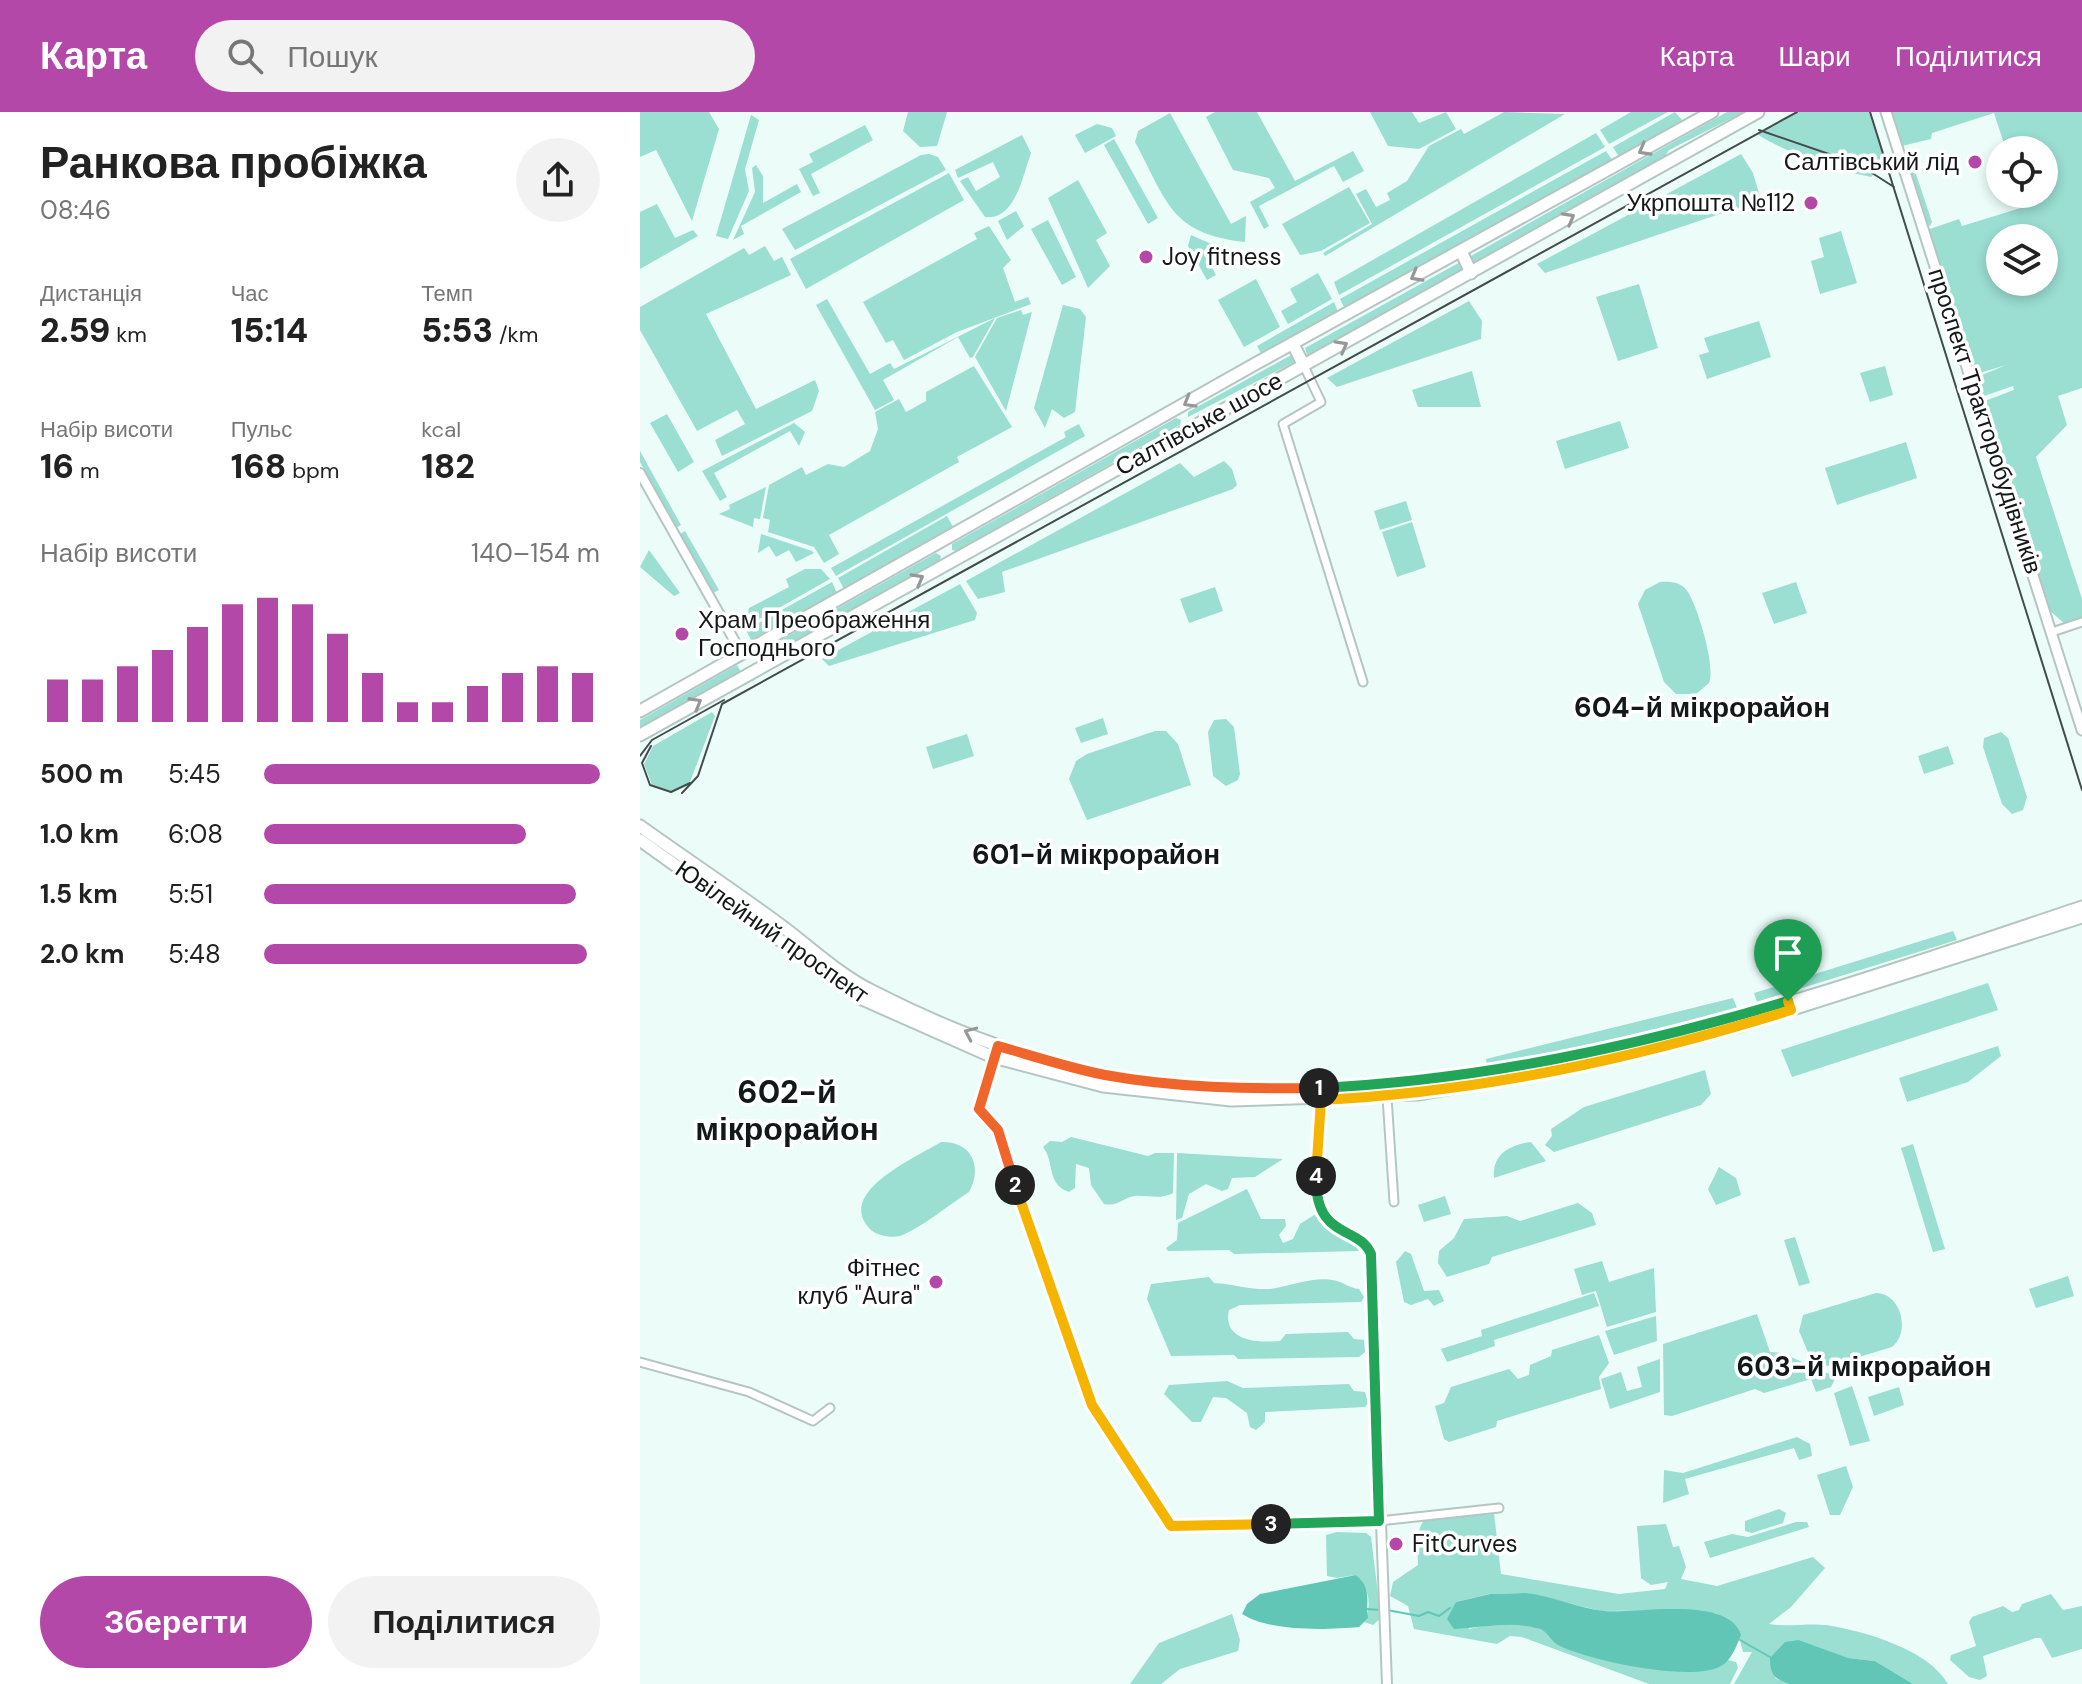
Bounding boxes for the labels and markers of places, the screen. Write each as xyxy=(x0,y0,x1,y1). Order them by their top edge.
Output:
place label: Салтівський лід xyxy=(1784,146,1959,177)
marker: Салтівський лід xyxy=(1966,153,1984,171)
place label: Укрпошта №112 xyxy=(1626,187,1795,218)
marker: Укрпошта №112 xyxy=(1802,194,1820,212)
place label: Joy fitness xyxy=(1162,241,1281,272)
marker: Joy fitness xyxy=(1137,248,1155,266)
place label: Храм Преображення Господнього xyxy=(698,604,930,663)
marker: Храм Преображення Господнього xyxy=(673,625,691,643)
pin xyxy=(1754,919,1822,1001)
pin: 1 xyxy=(1299,1068,1339,1108)
pin: 4 xyxy=(1296,1156,1336,1196)
pin: 2 xyxy=(995,1165,1035,1205)
place label: Фітнес клуб "Aura" xyxy=(797,1252,920,1311)
marker: Фітнес клуб "Aura" xyxy=(927,1273,945,1291)
pin: 3 xyxy=(1251,1504,1291,1544)
place label: FitCurves xyxy=(1412,1528,1518,1559)
marker: FitCurves xyxy=(1387,1535,1405,1553)

